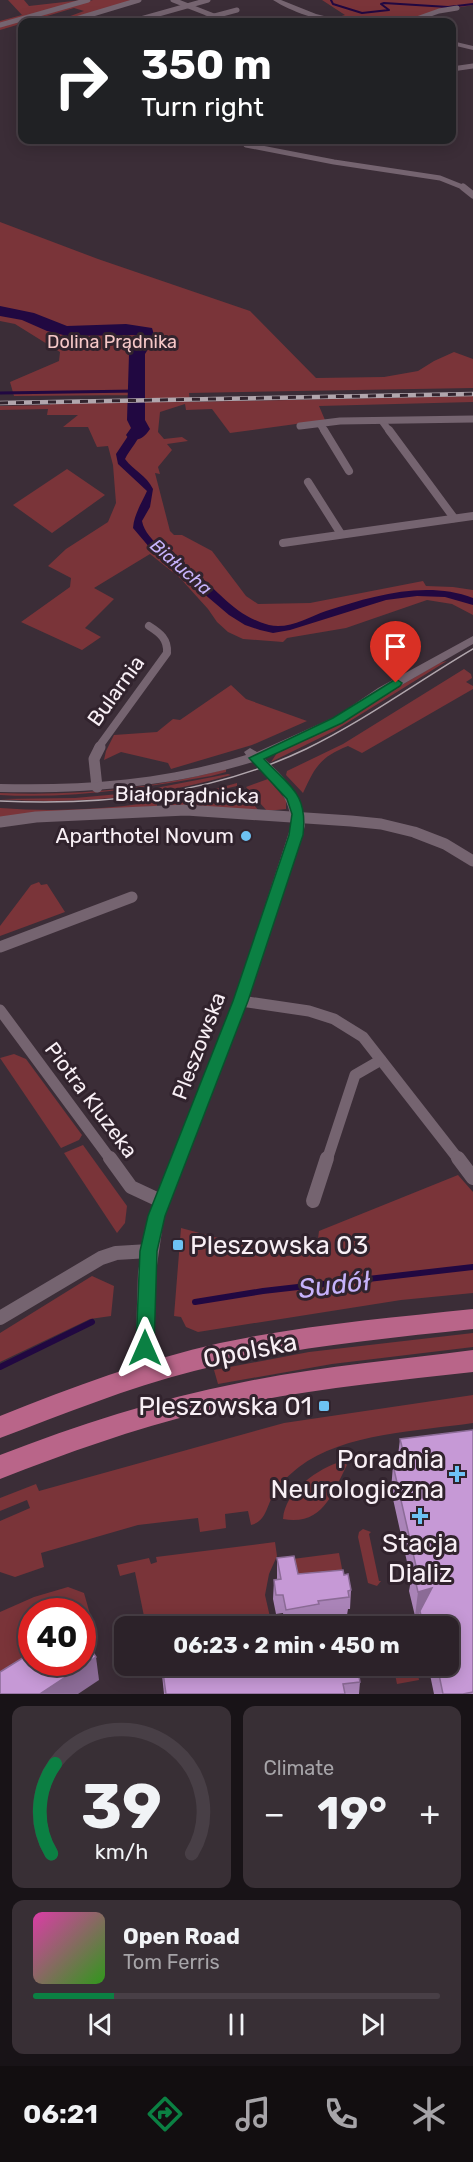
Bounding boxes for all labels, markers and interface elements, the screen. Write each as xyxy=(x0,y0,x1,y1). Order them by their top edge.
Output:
text: 350 m xyxy=(141,40,272,90)
icon: right xyxy=(42,42,120,120)
text: Turn right xyxy=(141,91,264,123)
park label: Dolina Prądnika xyxy=(47,331,177,353)
water label: Białucha xyxy=(146,534,217,600)
pin xyxy=(370,621,421,683)
icon: arrive xyxy=(379,630,412,663)
street label: Bularnia xyxy=(82,651,149,731)
street label: Białoprądnicka xyxy=(115,781,260,808)
place label: Aparthotel Novum xyxy=(55,823,234,848)
marker: Aparthotel Novum xyxy=(239,829,253,843)
street label: Pleszowska xyxy=(167,989,230,1103)
street label: Piotra Kluzeka xyxy=(40,1037,143,1162)
place label: Pleszowska 03 xyxy=(190,1230,368,1261)
marker: Pleszowska 03 xyxy=(171,1238,185,1252)
water label: Sudół xyxy=(296,1265,372,1305)
position arrow xyxy=(113,1316,177,1380)
street label: Opolska xyxy=(200,1326,300,1375)
place label: Pleszowska 01 xyxy=(138,1391,312,1422)
marker: Pleszowska 01 xyxy=(317,1399,331,1413)
place label: Poradnia Neurologiczna xyxy=(270,1444,444,1505)
marker: Poradnia Neurologiczna xyxy=(448,1465,466,1483)
marker: Stacja Dializ xyxy=(411,1507,429,1525)
place label: Stacja Dializ xyxy=(382,1528,458,1589)
speed limit sign: 40 xyxy=(18,1598,96,1676)
text: 06:23 · 2 min · 450 m xyxy=(173,1632,400,1659)
text: Climate xyxy=(264,1756,334,1780)
text: 39 xyxy=(81,1770,162,1844)
text: 19° xyxy=(317,1787,387,1840)
text: − xyxy=(264,1794,285,1833)
text: + xyxy=(419,1794,440,1833)
text: km/h xyxy=(94,1839,148,1864)
text: Open Road xyxy=(123,1923,240,1950)
text: Tom Ferris xyxy=(123,1950,220,1974)
icon: previous xyxy=(84,2008,117,2041)
icon: pause xyxy=(220,2008,253,2041)
icon: next xyxy=(356,2008,389,2041)
icon: directions xyxy=(144,2093,186,2135)
icon: music xyxy=(232,2093,274,2135)
icon: phone xyxy=(320,2093,362,2135)
icon: climate xyxy=(408,2093,450,2135)
text: 06:21 xyxy=(23,2098,98,2130)

